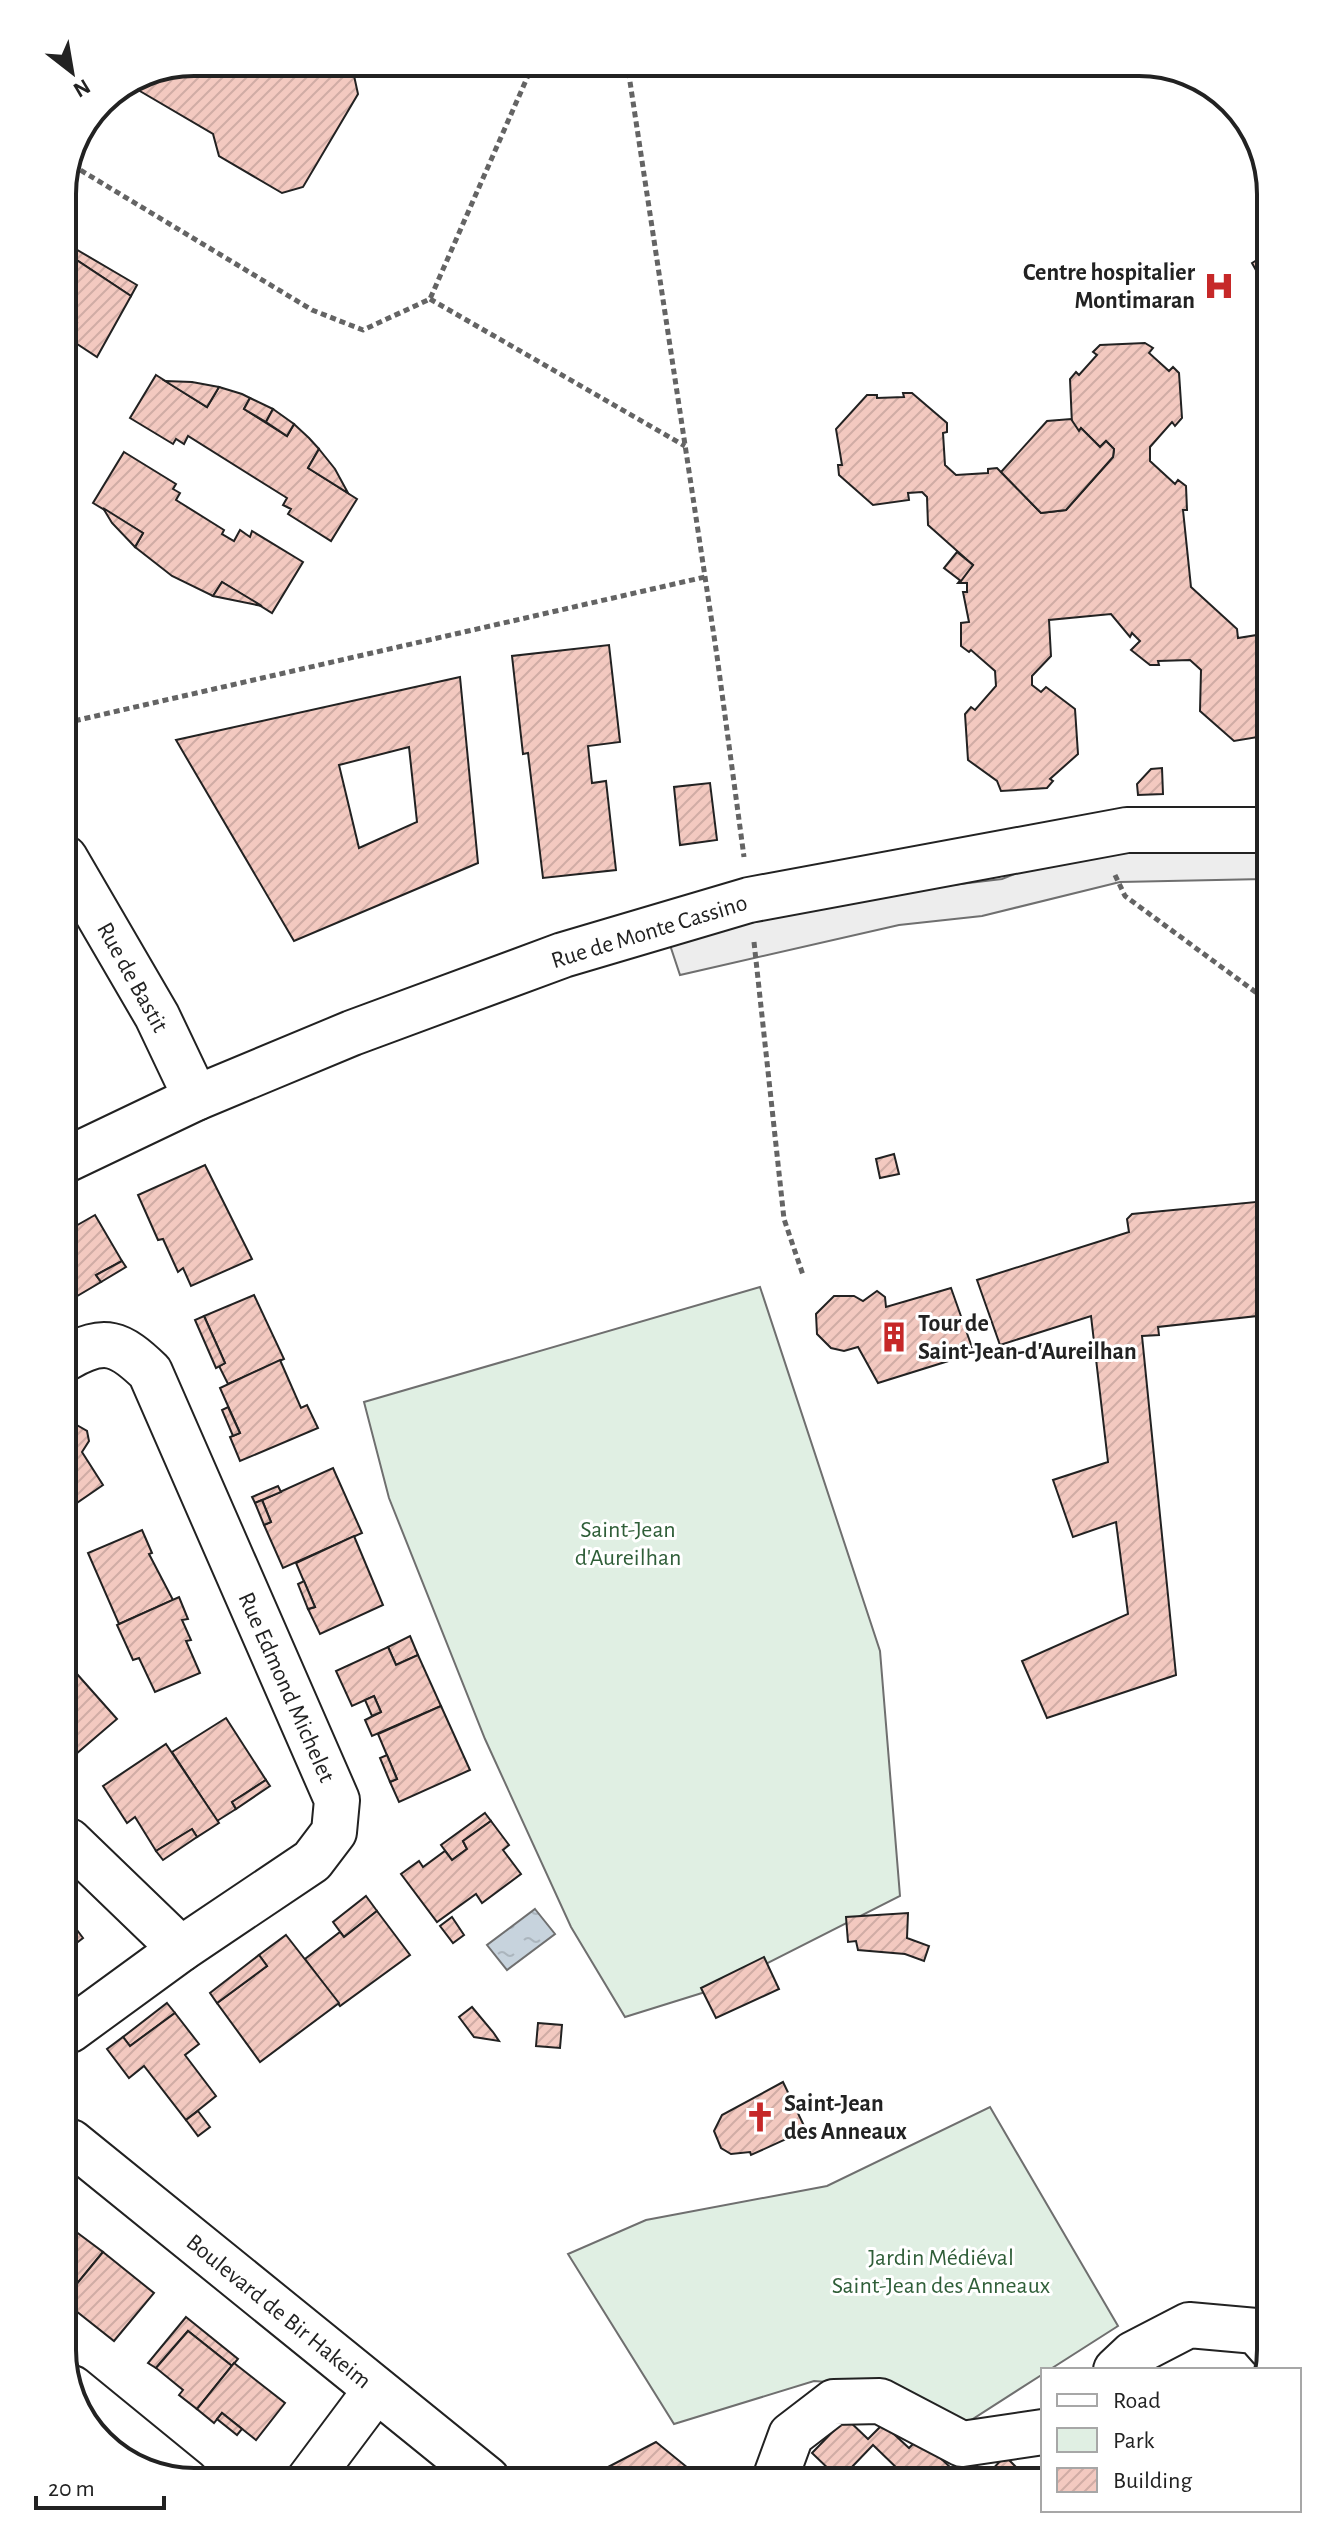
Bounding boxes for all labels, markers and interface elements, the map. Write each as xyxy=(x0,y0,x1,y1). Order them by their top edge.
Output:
north arrow xyxy=(32,32,112,112)
text: N xyxy=(70,75,94,102)
place label: Centre hospitalier Montimaran xyxy=(1023,261,1196,313)
hospital icon: Centre hospitalier Montimaran xyxy=(1202,269,1236,303)
street label: Rue de Monte Cassino xyxy=(548,891,750,973)
street label: Rue de Bastit xyxy=(92,919,172,1037)
place label: Tour de Saint-Jean-d'Aureilhan xyxy=(918,1312,1137,1364)
building icon: Tour de Saint-Jean-d'Aureilhan xyxy=(877,1320,911,1354)
park label: Saint-Jean d'Aureilhan xyxy=(575,1518,681,1570)
street label: Rue Edmond Michelet xyxy=(233,1589,339,1786)
place label: Saint-Jean des Anneaux xyxy=(784,2092,907,2144)
church icon: Saint-Jean des Anneaux xyxy=(743,2100,777,2134)
street label: Boulevard de Bir Hakeim xyxy=(181,2230,375,2393)
park label: Jardin Médiéval Saint-Jean des Anneaux xyxy=(832,2246,1051,2298)
legend xyxy=(1041,2368,1301,2512)
text: Road xyxy=(1113,2389,1161,2413)
text: Park xyxy=(1113,2429,1154,2453)
scale bar xyxy=(36,2460,164,2510)
text: Building xyxy=(1113,2469,1192,2493)
text: 20 m xyxy=(48,2477,95,2501)

